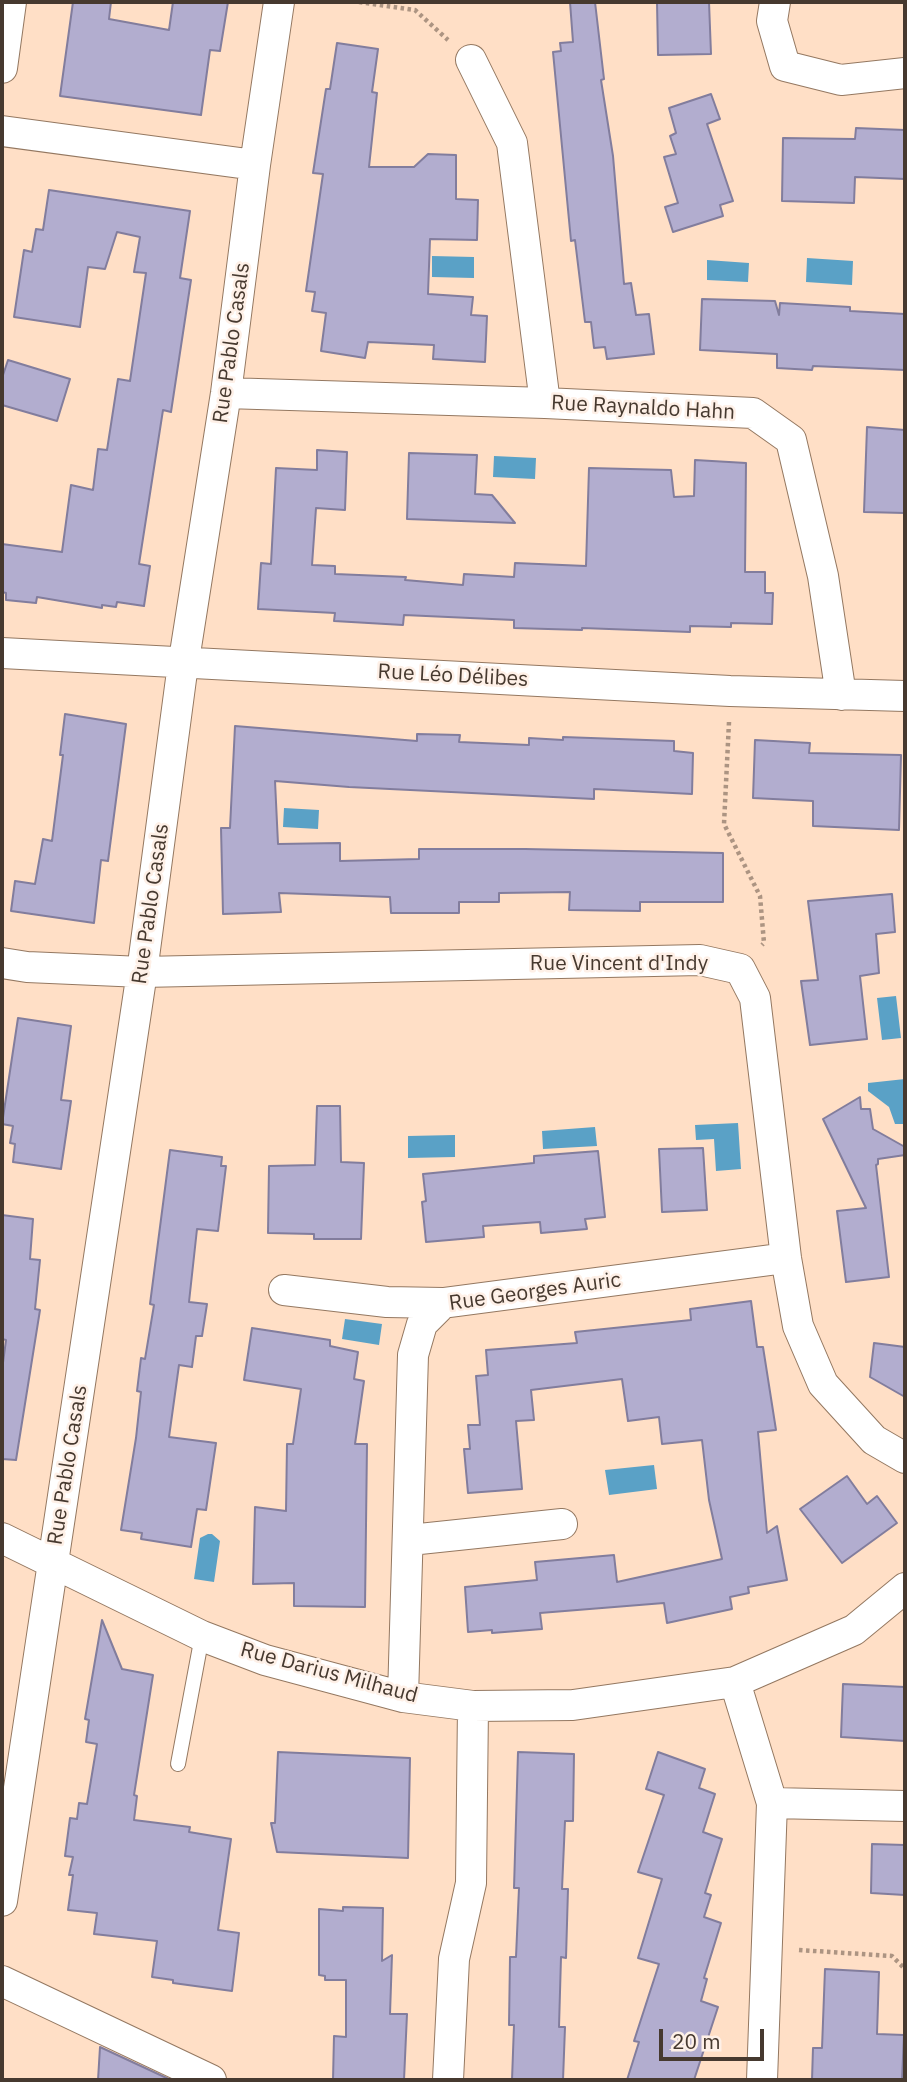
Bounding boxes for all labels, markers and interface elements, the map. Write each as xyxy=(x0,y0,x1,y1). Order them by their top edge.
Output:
street label: Rue Pablo Casals xyxy=(208,261,256,425)
street label: Rue Raynaldo Hahn xyxy=(550,391,736,425)
street label: Rue Léo Délibes xyxy=(377,659,529,693)
street label: Rue Pablo Casals xyxy=(127,822,175,986)
street label: Rue Vincent d'Indy xyxy=(530,951,708,977)
street label: Rue Georges Auric xyxy=(447,1267,623,1317)
street label: Rue Pablo Casals xyxy=(43,1383,93,1547)
street label: Rue Darius Milhaud xyxy=(238,1637,420,1709)
scale bar xyxy=(662,2016,767,2060)
text: 20 m xyxy=(672,2027,721,2055)

